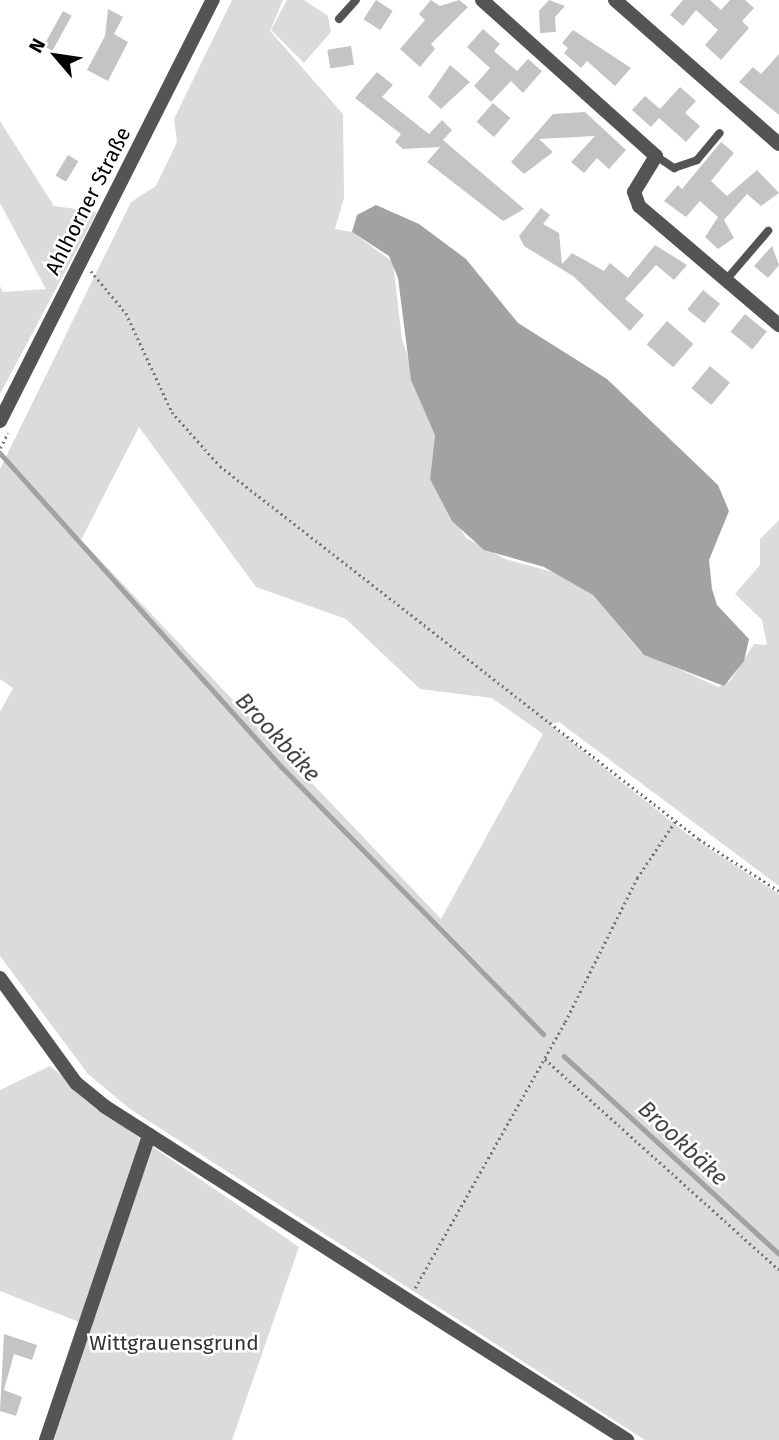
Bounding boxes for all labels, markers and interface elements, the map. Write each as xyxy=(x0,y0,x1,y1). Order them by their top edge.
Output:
north arrow xyxy=(21,21,91,91)
text: N xyxy=(24,34,50,57)
street label: Ahlhorner Straße xyxy=(40,123,136,279)
water label: Brookbäke xyxy=(230,687,326,787)
water label: Brookbäke xyxy=(633,1095,733,1191)
park label: Wittgrauensgrund xyxy=(89,1330,259,1356)

